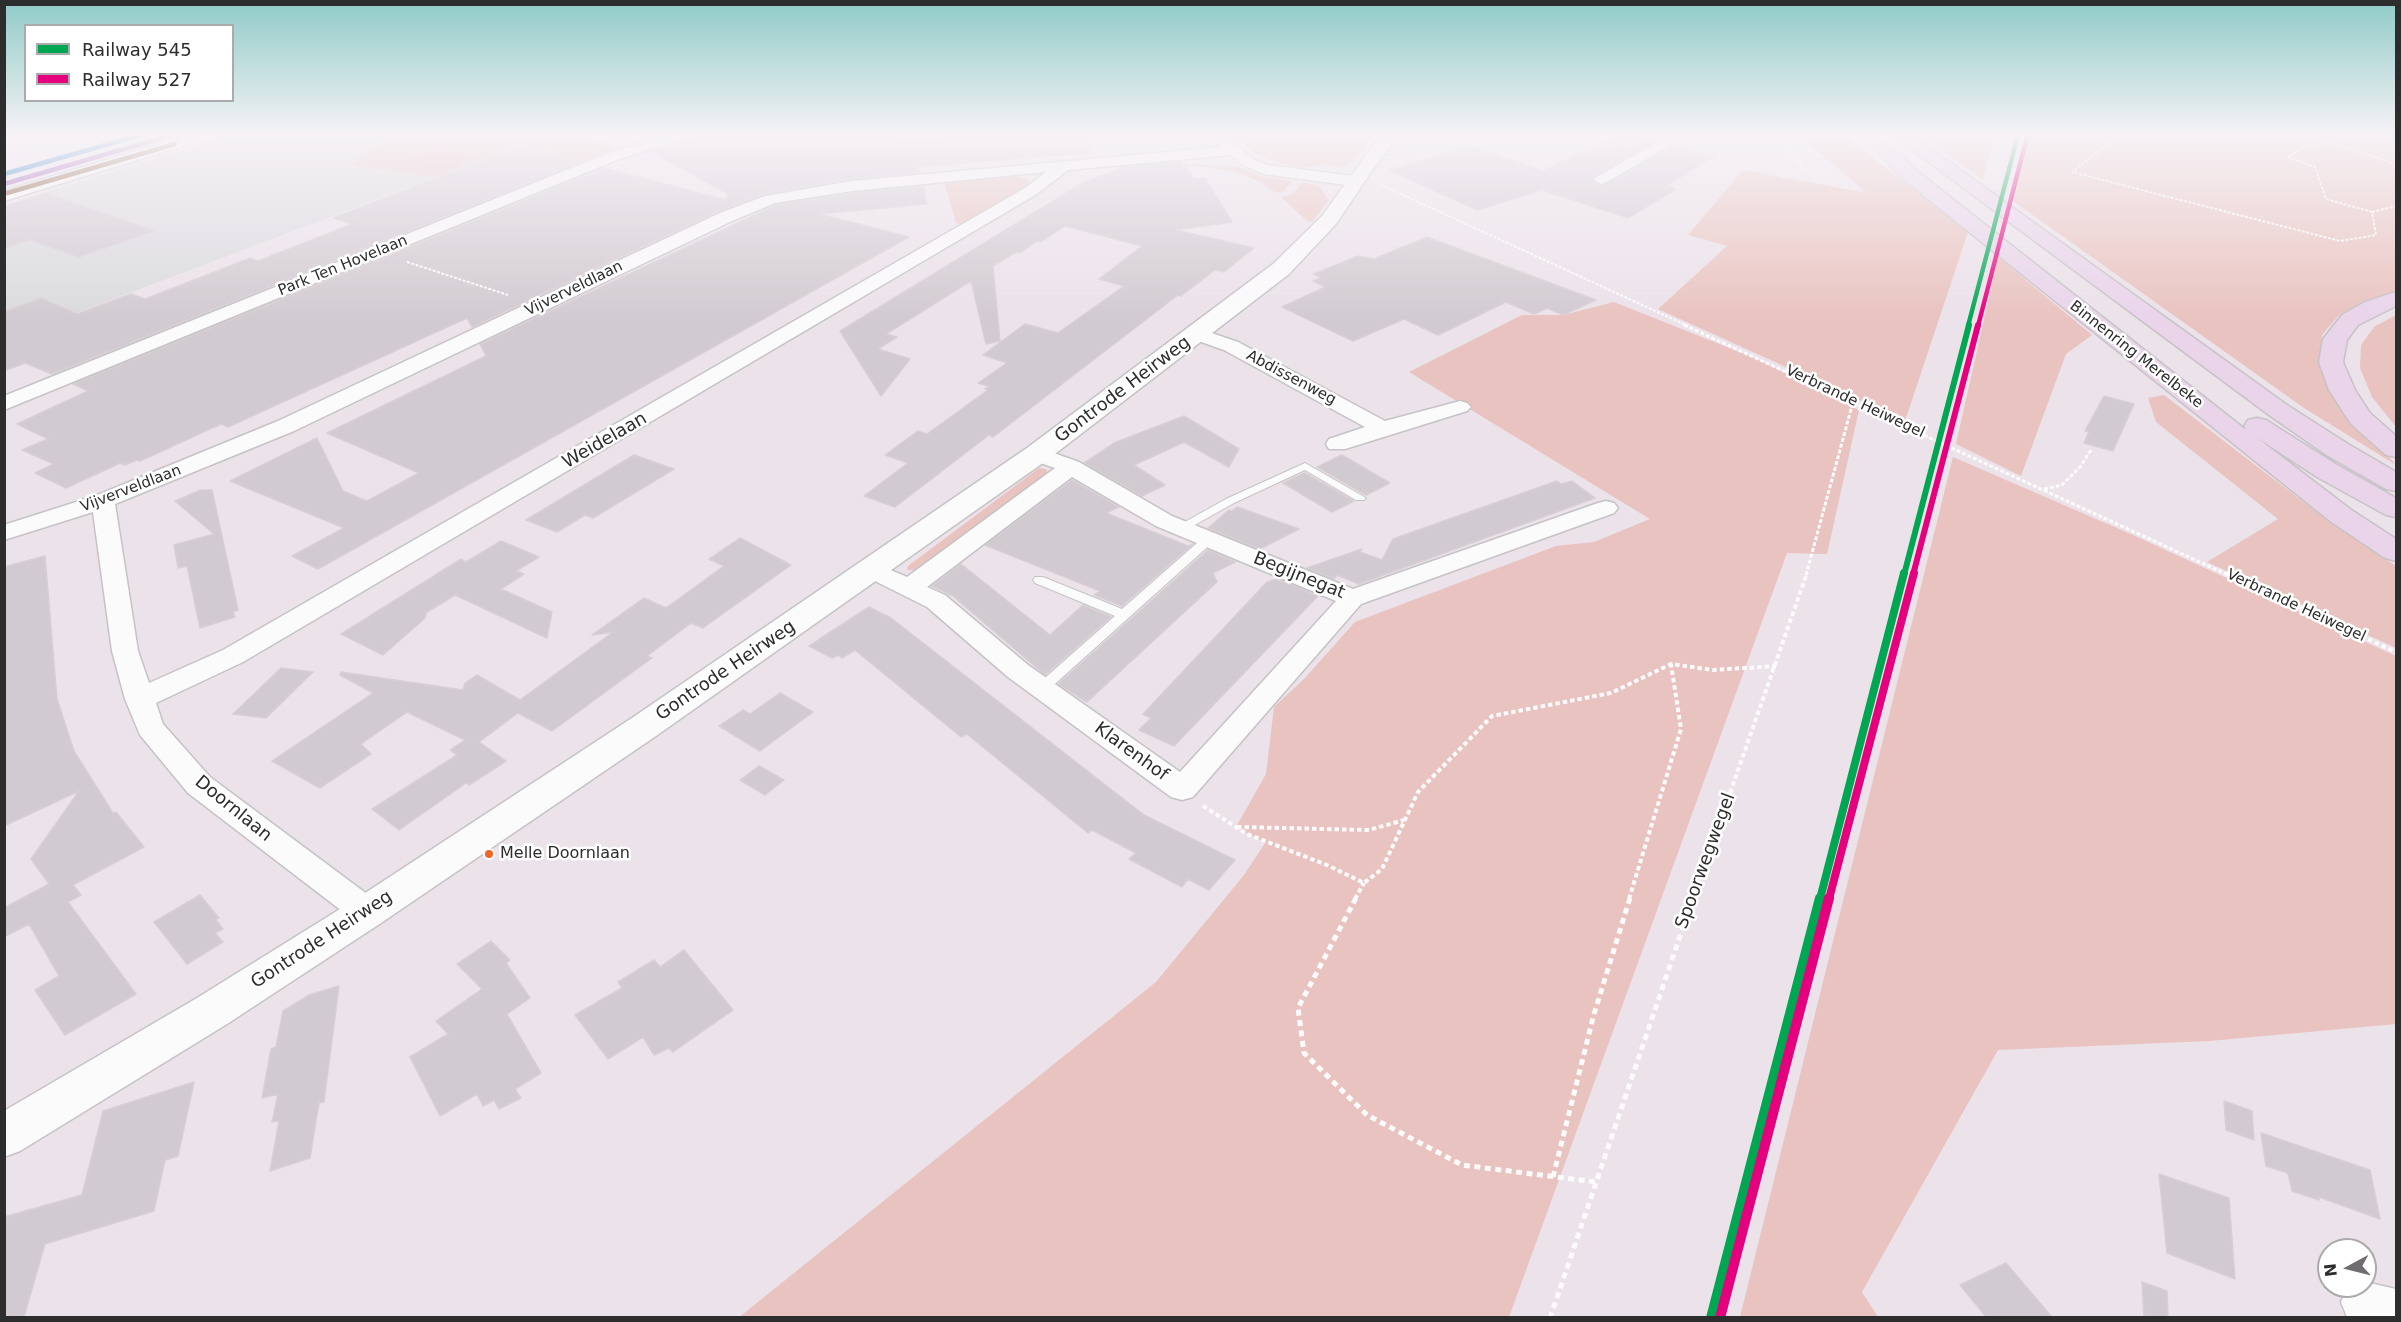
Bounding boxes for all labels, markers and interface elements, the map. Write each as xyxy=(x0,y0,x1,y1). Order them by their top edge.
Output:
legend xyxy=(24,24,234,102)
text: Railway 545 xyxy=(82,39,192,60)
text: Railway 527 xyxy=(82,69,192,90)
street label: Park Ten Hovelaan xyxy=(276,232,410,300)
street label: Vijverveldlaan xyxy=(522,258,626,320)
street label: Binnenring Merelbeke xyxy=(2066,297,2206,413)
street label: Gontrode Heirweg xyxy=(1051,332,1195,448)
street label: Abdissenweg xyxy=(1243,347,1339,409)
street label: Verbrande Heiwegel xyxy=(1783,362,1927,442)
street label: Weidelaan xyxy=(559,408,651,474)
street label: Vijverveldlaan xyxy=(78,462,184,516)
street label: Begijnegat xyxy=(1250,548,1348,604)
street label: Verbrande Heiwegel xyxy=(2224,566,2368,646)
street label: Gontrode Heirweg xyxy=(652,616,800,726)
street label: Klarenhof xyxy=(1090,718,1172,786)
street label: Doornlaan xyxy=(190,771,276,847)
street label: Spoorwegwegel xyxy=(1671,790,1741,932)
place label: Melle Doornlaan xyxy=(500,844,630,864)
marker: Melle Doornlaan xyxy=(483,848,495,860)
street label: Gontrode Heirweg xyxy=(247,886,397,994)
north arrow xyxy=(2317,1238,2377,1298)
text: N xyxy=(2320,1262,2341,1278)

